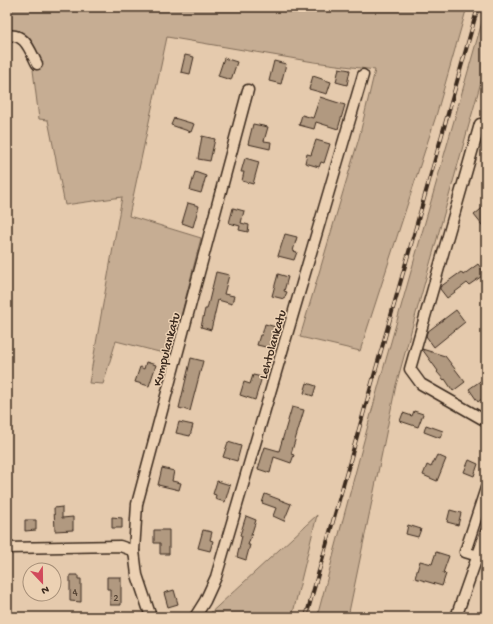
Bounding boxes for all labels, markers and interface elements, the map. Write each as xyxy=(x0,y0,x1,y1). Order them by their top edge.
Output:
street label: Lehtolankatu xyxy=(256,308,290,381)
street label: Kumpulankatu xyxy=(150,311,184,388)
north arrow xyxy=(22,562,62,602)
text: N xyxy=(39,583,51,596)
house number: 4 xyxy=(72,587,78,599)
house number: 2 xyxy=(113,593,119,605)

